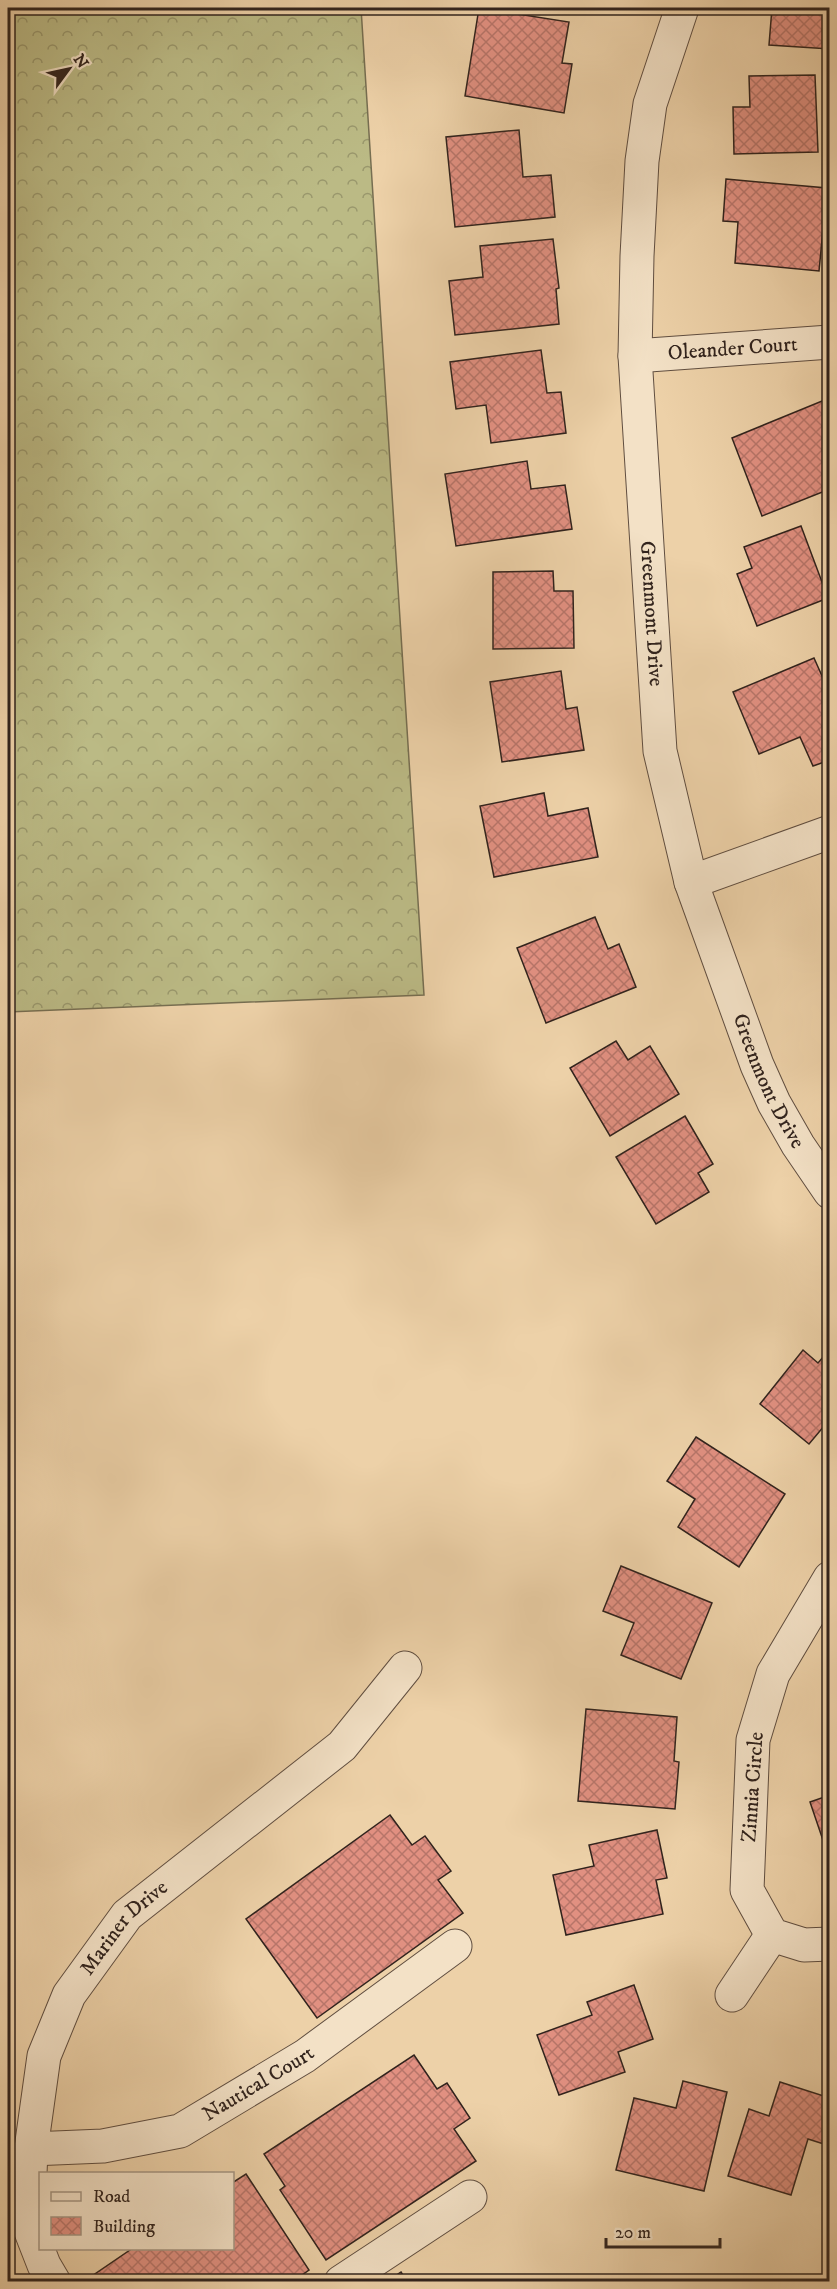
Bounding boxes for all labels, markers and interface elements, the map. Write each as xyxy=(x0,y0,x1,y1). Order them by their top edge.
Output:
north arrow xyxy=(39,39,99,99)
text: N xyxy=(69,50,93,72)
street label: Oleander Court xyxy=(667,331,799,367)
street label: Greenmont Drive xyxy=(634,540,669,687)
street label: Greenmont Drive xyxy=(727,1010,810,1153)
street label: Zinnia Circle xyxy=(736,1731,770,1843)
street label: Mariner Drive xyxy=(75,1875,173,1981)
street label: Nautical Court xyxy=(198,2040,320,2127)
legend xyxy=(39,2172,234,2250)
text: Road xyxy=(93,2186,130,2208)
scale bar xyxy=(606,2211,720,2249)
text: Building xyxy=(93,2216,155,2238)
text: 20 m xyxy=(615,2222,651,2244)

